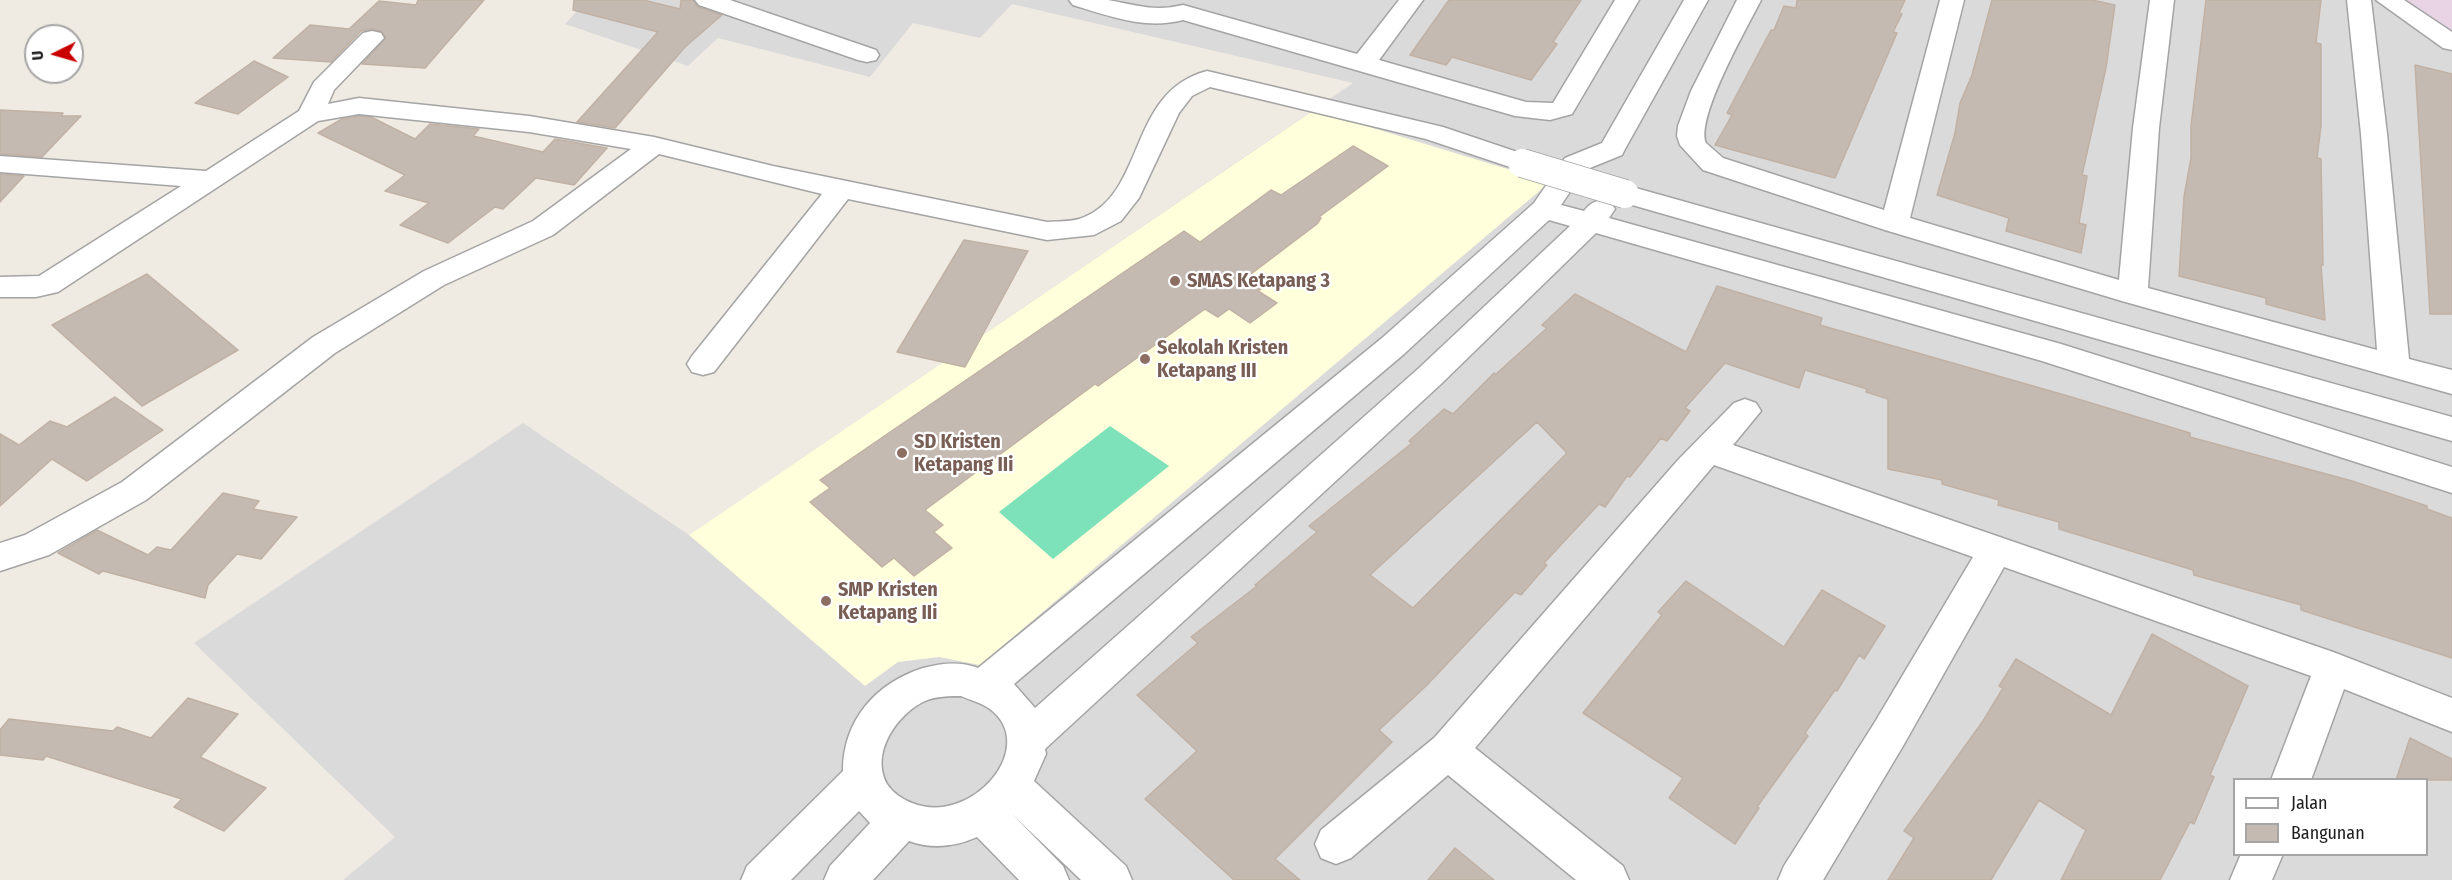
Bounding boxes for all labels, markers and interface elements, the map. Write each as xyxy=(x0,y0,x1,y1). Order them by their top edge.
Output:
north arrow xyxy=(24,24,84,84)
text: U xyxy=(28,50,47,61)
place label: SMAS Ketapang 3 xyxy=(1187,269,1330,293)
marker: SMAS Ketapang 3 xyxy=(1168,274,1182,288)
place label: Sekolah Kristen Ketapang III xyxy=(1157,336,1288,383)
marker: Sekolah Kristen Ketapang III xyxy=(1138,352,1152,366)
place label: SD Kristen Ketapang IIi xyxy=(914,430,1013,477)
marker: SD Kristen Ketapang IIi xyxy=(895,446,909,460)
place label: SMP Kristen Ketapang IIi xyxy=(838,578,938,625)
marker: SMP Kristen Ketapang IIi xyxy=(819,594,833,608)
legend xyxy=(2233,778,2428,856)
text: Jalan xyxy=(2291,792,2328,814)
text: Bangunan xyxy=(2291,822,2365,844)

